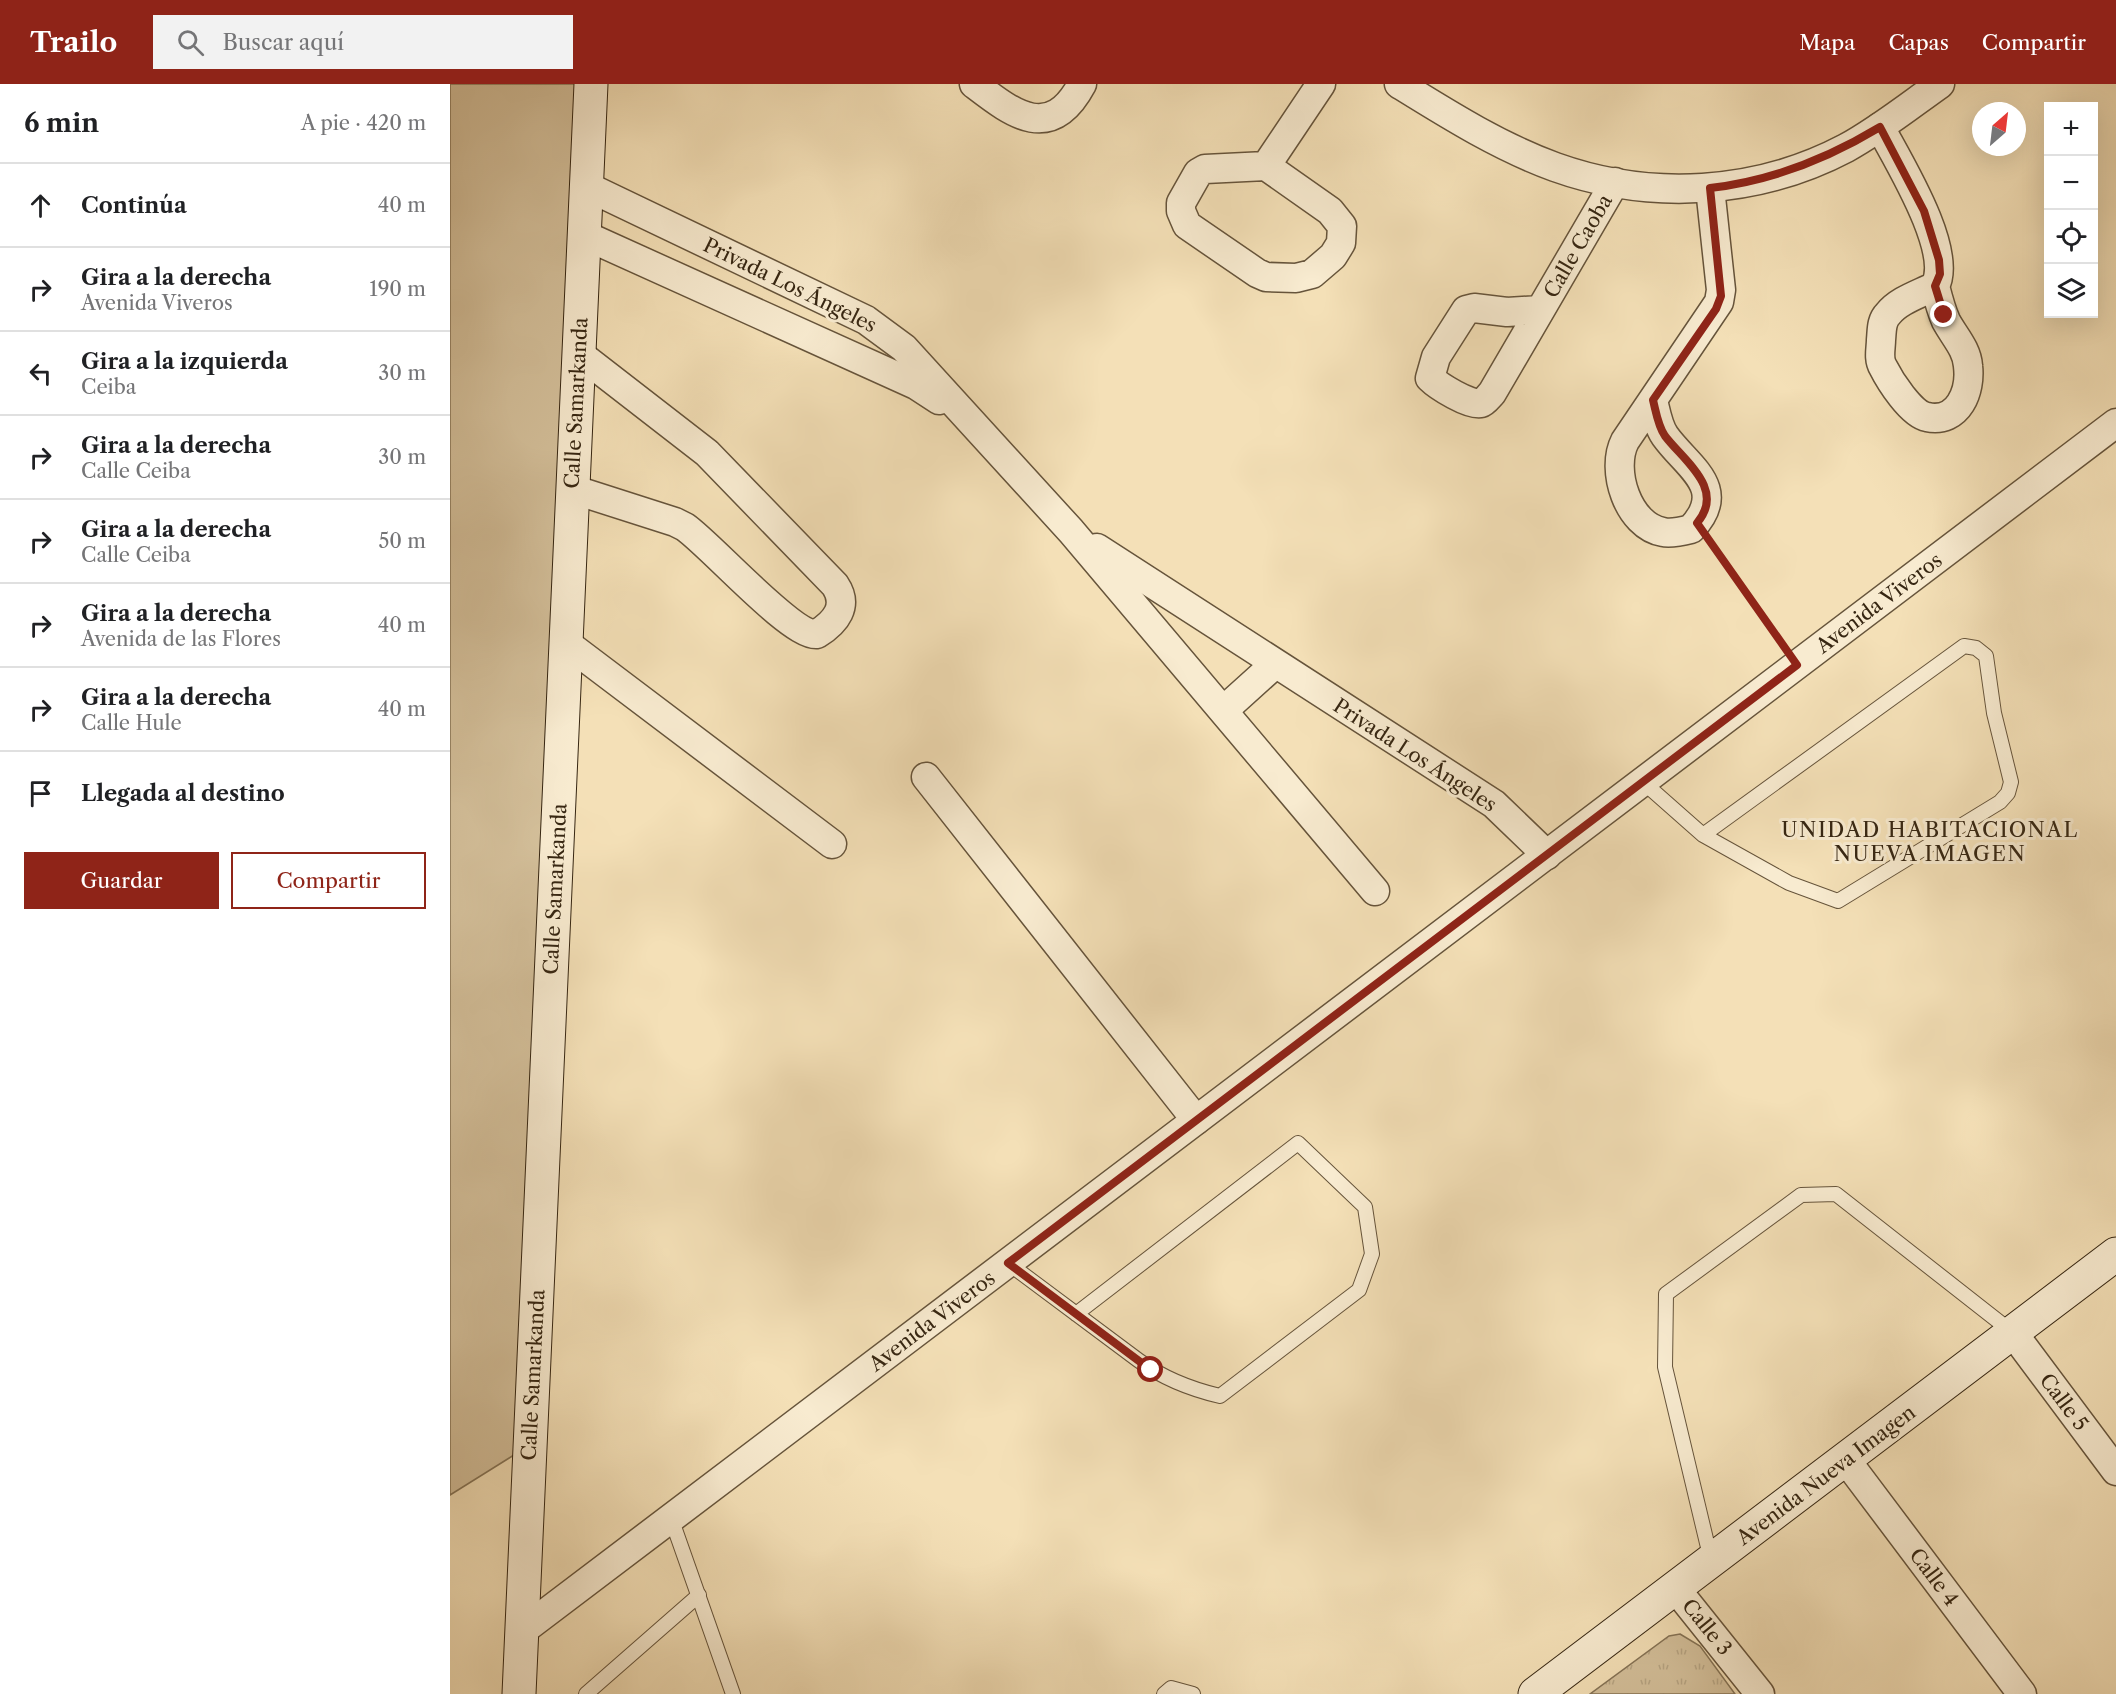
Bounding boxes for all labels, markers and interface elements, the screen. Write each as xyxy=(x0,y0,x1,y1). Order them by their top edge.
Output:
search box xyxy=(153,15,573,69)
text: Trailo xyxy=(30,25,117,59)
icon: search xyxy=(174,26,207,59)
text: Buscar aquí xyxy=(222,29,344,56)
text: Mapa xyxy=(1799,30,1855,55)
text: Capas xyxy=(1888,30,1949,55)
text: Compartir xyxy=(1982,30,2086,55)
north arrow xyxy=(1972,102,2026,156)
map controls xyxy=(2044,102,2098,318)
button: + xyxy=(2044,102,2098,156)
text: 6 min xyxy=(24,107,99,139)
text: A pie · 420 m xyxy=(301,111,426,135)
button: − xyxy=(2044,156,2098,210)
icon: ahead xyxy=(24,189,57,222)
street label: Calle Caoba xyxy=(1539,190,1617,302)
text: Continúa xyxy=(81,192,187,219)
text: 40 m xyxy=(378,193,426,217)
button: locate xyxy=(2044,210,2098,264)
street label: Privada Los Ángeles xyxy=(700,232,881,337)
text: Gira a la derecha xyxy=(81,264,271,291)
button: layers xyxy=(2044,264,2098,318)
icon: right xyxy=(24,273,57,306)
text: 190 m xyxy=(369,277,426,301)
text: Avenida Viveros xyxy=(81,291,233,315)
route end xyxy=(1930,301,1956,327)
street label: Calle Samarkanda xyxy=(560,316,592,489)
text: Gira a la izquierda xyxy=(81,348,288,375)
icon: left xyxy=(24,357,57,390)
text: 30 m xyxy=(378,361,426,385)
text: Ceiba xyxy=(81,375,136,399)
text: Gira a la derecha xyxy=(81,432,271,459)
icon: right xyxy=(24,441,57,474)
text: 30 m xyxy=(378,445,426,469)
text: Calle Ceiba xyxy=(81,459,191,483)
text: Gira a la derecha xyxy=(81,516,271,543)
icon: right xyxy=(24,525,57,558)
text: 50 m xyxy=(379,529,426,553)
text: Calle Ceiba xyxy=(81,543,191,567)
street label: Avenida Viveros xyxy=(1810,548,1947,659)
text: Gira a la derecha xyxy=(81,600,271,627)
icon: right xyxy=(24,609,57,642)
text: 40 m xyxy=(378,613,426,637)
text: Avenida de las Flores xyxy=(81,627,281,651)
text: Gira a la derecha xyxy=(81,684,271,711)
street label: Privada Los Ángeles xyxy=(1329,692,1502,817)
icon: right xyxy=(24,693,57,726)
text: 40 m xyxy=(378,697,426,721)
text: Calle Hule xyxy=(81,711,182,735)
icon: arrive xyxy=(24,777,57,810)
text: Llegada al destino xyxy=(81,780,285,807)
street label: Calle Samarkanda xyxy=(539,802,571,975)
district label: UNIDAD HABITACIONAL NUEVA IMAGEN xyxy=(1781,817,2079,866)
button: Guardar xyxy=(24,852,219,909)
button: Compartir xyxy=(231,852,426,909)
street label: Avenida Viveros xyxy=(863,1266,1000,1377)
street label: Calle Samarkanda xyxy=(517,1288,549,1461)
route start xyxy=(1137,1356,1163,1382)
street label: Calle 5 xyxy=(2035,1369,2093,1435)
street label: Avenida Nueva Imagen xyxy=(1731,1400,1920,1551)
street label: Calle 4 xyxy=(1905,1543,1963,1611)
street label: Calle 3 xyxy=(1677,1594,1737,1660)

